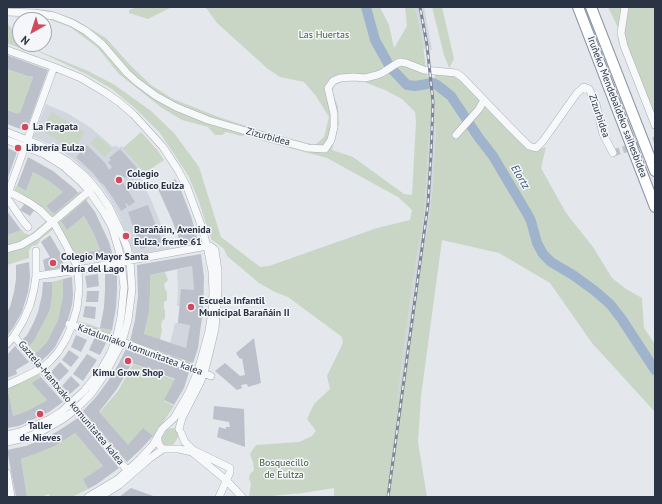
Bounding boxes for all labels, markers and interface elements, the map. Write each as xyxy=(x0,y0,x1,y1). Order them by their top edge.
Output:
north arrow xyxy=(12,12,52,52)
park label: Las Huertas xyxy=(299,29,349,41)
text: N xyxy=(18,33,32,48)
street label: Iruñeko Mendebaldeko saihesbidea xyxy=(584,35,650,179)
street label: Zizurbidea xyxy=(586,93,612,139)
place label: La Fragata xyxy=(33,121,78,133)
marker: La Fragata xyxy=(20,122,30,132)
street label: Zizurbidea xyxy=(245,125,291,149)
place label: Librería Eulza xyxy=(26,142,85,154)
marker: Librería Eulza xyxy=(13,143,23,153)
water label: Elortz xyxy=(508,163,532,191)
place label: Colegio Público Eulza xyxy=(127,168,184,192)
marker: Colegio Público Eulza xyxy=(114,175,124,185)
place label: Barañáin, Avenida Eulza, frente 61 xyxy=(134,224,211,248)
marker: Barañáin, Avenida Eulza, frente 61 xyxy=(121,231,131,241)
place label: Colegio Mayor Santa María del Lago xyxy=(61,251,149,274)
marker: Colegio Mayor Santa María del Lago xyxy=(48,258,58,268)
place label: Escuela Infantil Municipal Barañáin II xyxy=(199,295,289,318)
marker: Escuela Infantil Municipal Barañáin II xyxy=(186,302,196,312)
street label: Kataluniako komunitatea kalea xyxy=(76,322,204,378)
street label: Gaztela-Mantxako komunitatea kalea xyxy=(15,338,127,468)
marker: Kimu Grow Shop xyxy=(123,356,133,366)
place label: Kimu Grow Shop xyxy=(93,367,163,379)
marker: Taller de Nieves xyxy=(35,409,45,419)
place label: Taller de Nieves xyxy=(19,420,61,444)
park label: Bosquecillo de Eultza xyxy=(259,457,309,480)

